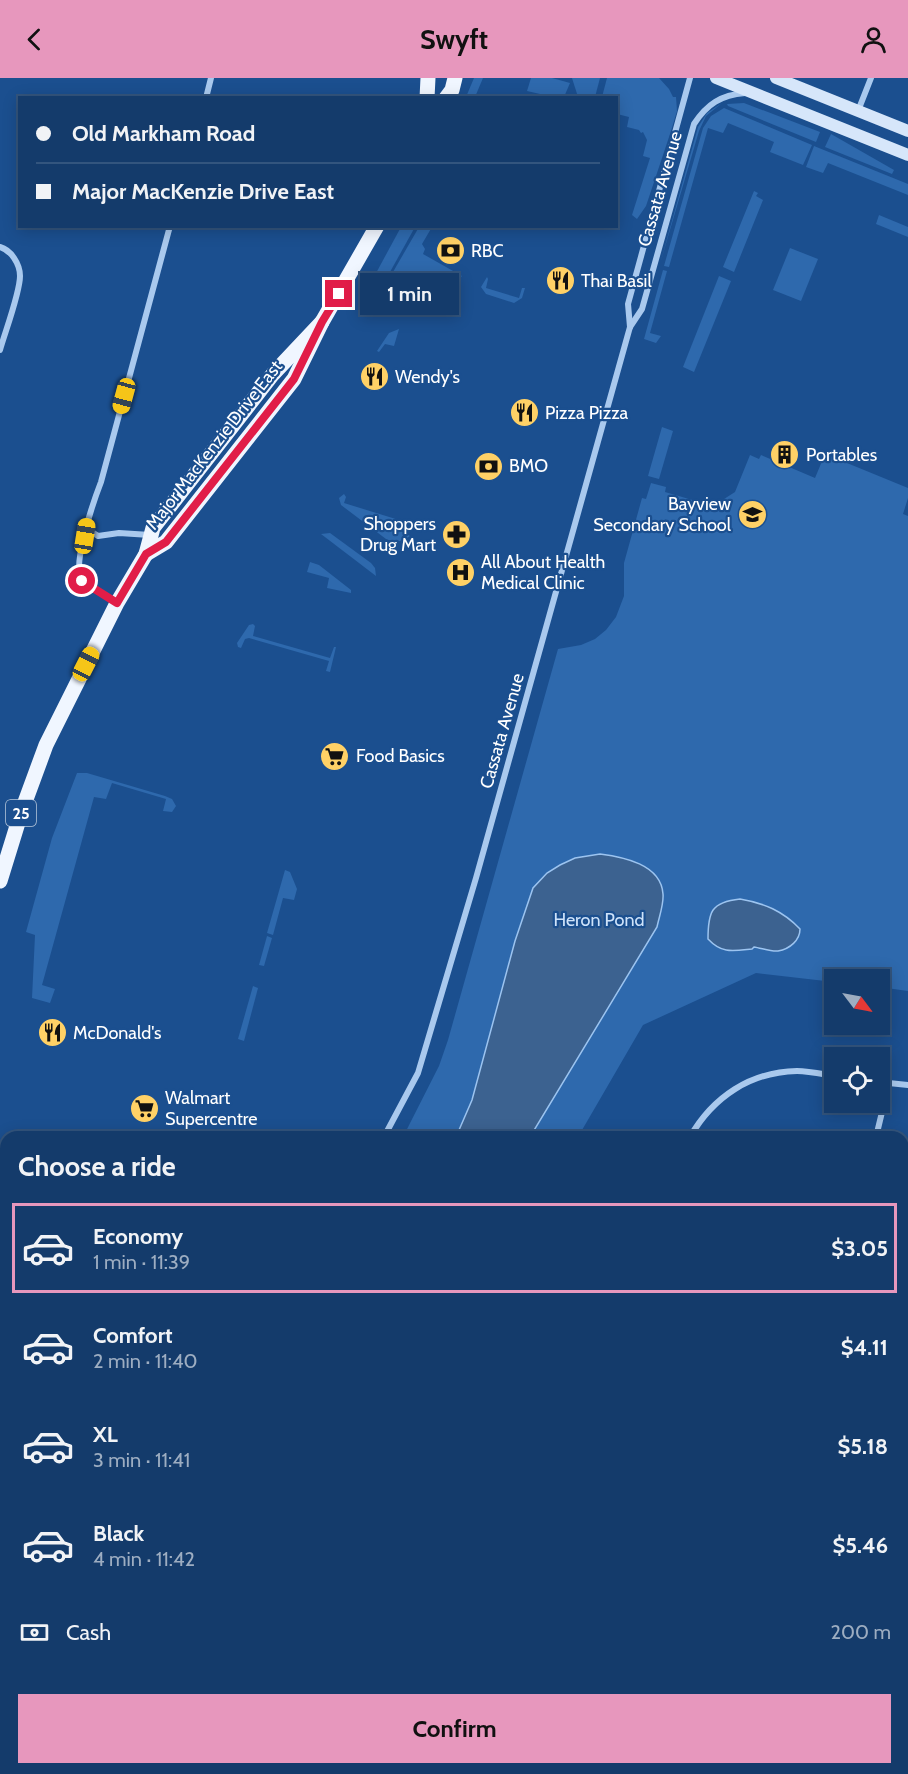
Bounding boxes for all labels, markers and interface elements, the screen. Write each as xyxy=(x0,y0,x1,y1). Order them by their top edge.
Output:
icon: back xyxy=(18,23,51,56)
text: Swyft xyxy=(420,23,488,56)
icon: person xyxy=(857,23,890,56)
text: Old Markham Road xyxy=(72,120,255,147)
street label: Cassata Avenue xyxy=(633,129,687,249)
text: Major MacKenzie Drive East xyxy=(72,178,334,205)
bank icon: RBC xyxy=(434,235,466,267)
place label: RBC xyxy=(471,240,504,262)
restaurant icon: Thai Basil xyxy=(544,265,576,297)
place label: Thai Basil xyxy=(581,270,652,292)
callout: 1 min xyxy=(360,273,459,315)
route end xyxy=(325,280,352,307)
text: 1 min xyxy=(387,282,432,306)
street label: Major MacKenzie Drive East xyxy=(141,356,287,534)
restaurant icon: Wendy's xyxy=(358,361,390,393)
place label: Wendy's xyxy=(395,366,460,388)
car xyxy=(111,376,137,416)
restaurant icon: Pizza Pizza xyxy=(508,397,540,429)
place label: Pizza Pizza xyxy=(545,402,629,424)
building icon: Portables xyxy=(769,439,801,471)
place label: Portables xyxy=(806,444,877,466)
bank icon: BMO xyxy=(472,450,504,482)
place label: BMO xyxy=(509,455,548,477)
place label: Bayview Secondary School xyxy=(593,493,732,536)
school or university icon: Bayview Secondary School xyxy=(736,498,768,530)
place label: Shoppers Drug Mart xyxy=(360,513,436,556)
car xyxy=(73,517,97,555)
pharmacy icon: Shoppers Drug Mart xyxy=(441,518,473,550)
place label: All About Health Medical Clinic xyxy=(481,551,605,594)
hospital icon: All About Health Medical Clinic xyxy=(444,556,476,588)
route start xyxy=(68,567,95,594)
car xyxy=(70,644,102,684)
street label: Cassata Avenue xyxy=(475,671,529,791)
supermarket icon: Food Basics xyxy=(319,740,351,772)
place label: Food Basics xyxy=(356,745,445,767)
road number: 25 xyxy=(6,800,36,826)
park label: Heron Pond xyxy=(553,909,645,931)
north arrow xyxy=(824,969,890,1035)
map controls xyxy=(824,969,890,1113)
restaurant icon: McDonald's xyxy=(36,1017,68,1049)
place label: McDonald's xyxy=(73,1022,161,1044)
button: locate xyxy=(824,1047,890,1113)
place label: Walmart Supercentre xyxy=(165,1087,257,1130)
supermarket icon: Walmart Supercentre xyxy=(128,1092,160,1124)
text: Choose a ride xyxy=(18,1150,176,1183)
icon: car xyxy=(21,1221,75,1275)
text: Economy xyxy=(93,1223,183,1250)
text: $3.05 xyxy=(831,1235,888,1262)
text: 1 min · 11:39 xyxy=(93,1250,190,1274)
icon: car xyxy=(21,1320,75,1374)
text: Comfort xyxy=(93,1322,172,1349)
text: $4.11 xyxy=(841,1334,888,1361)
text: 2 min · 11:40 xyxy=(93,1349,197,1373)
icon: car xyxy=(21,1419,75,1473)
text: XL xyxy=(93,1421,118,1448)
text: $5.18 xyxy=(838,1433,888,1460)
text: 3 min · 11:41 xyxy=(93,1448,190,1472)
icon: car xyxy=(21,1518,75,1572)
text: Black xyxy=(93,1520,144,1547)
text: $5.46 xyxy=(833,1532,888,1559)
text: 4 min · 11:42 xyxy=(93,1547,195,1571)
icon: cash xyxy=(18,1616,51,1649)
text: Cash xyxy=(66,1619,111,1646)
text: 200 m xyxy=(831,1620,891,1644)
button: Confirm xyxy=(18,1694,891,1763)

